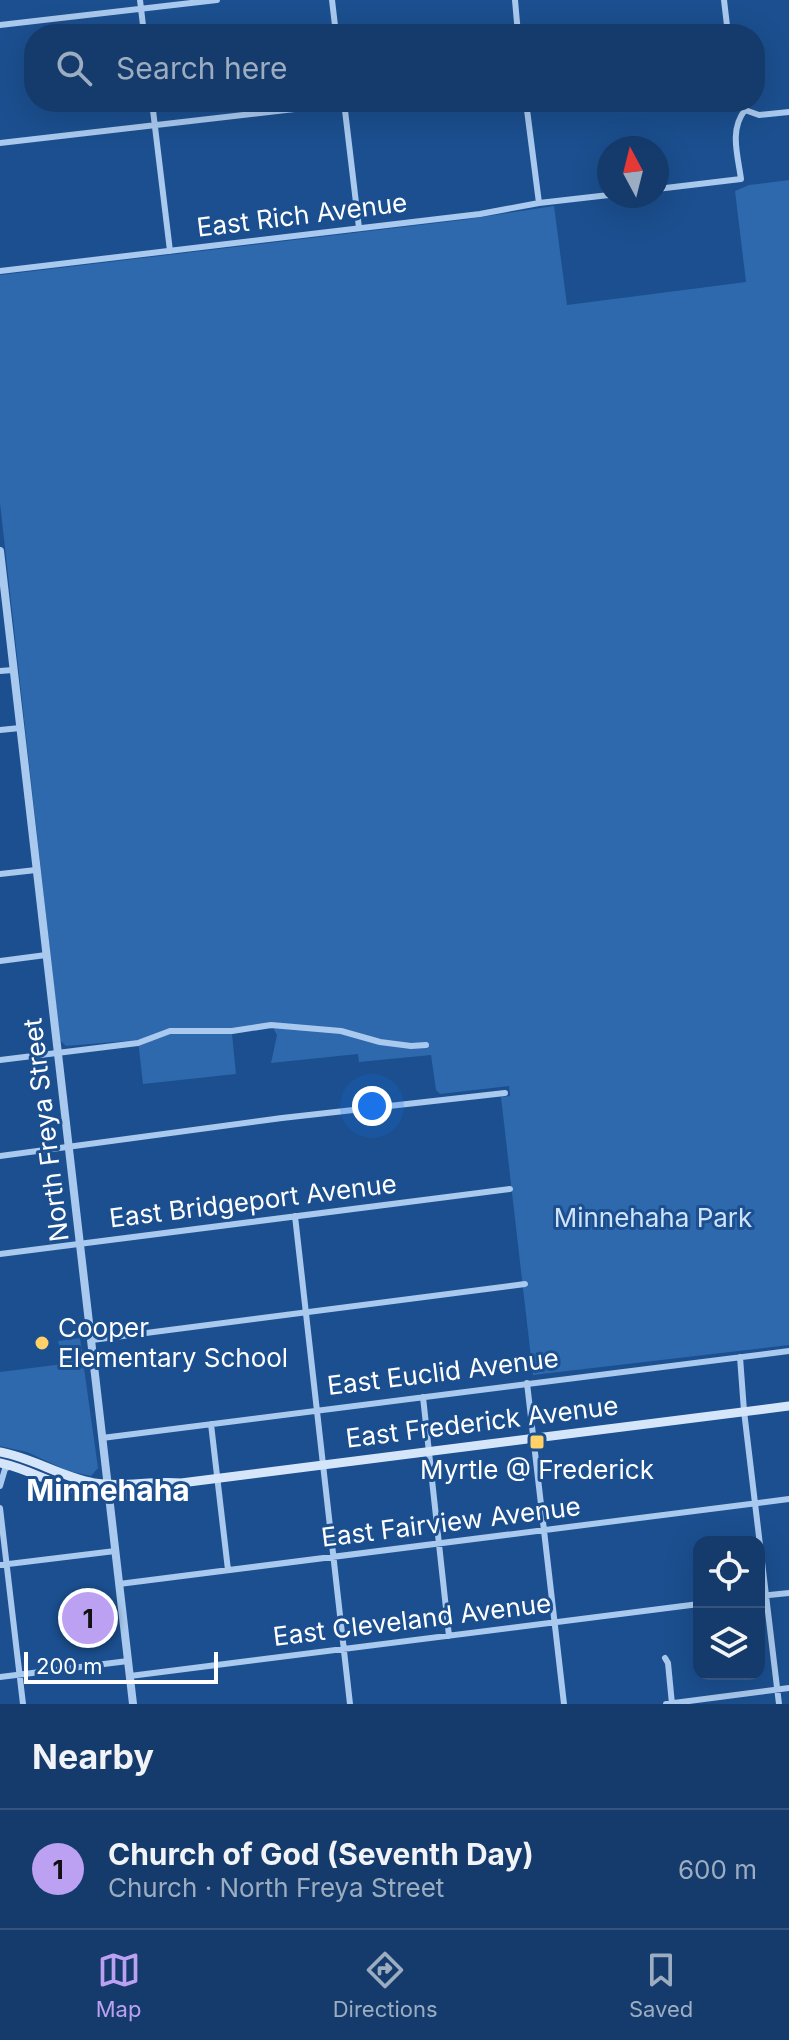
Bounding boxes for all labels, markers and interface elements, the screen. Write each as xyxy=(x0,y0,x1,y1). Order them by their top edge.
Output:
search box xyxy=(24,24,765,112)
icon: search xyxy=(52,46,96,90)
text: Search here xyxy=(116,50,288,86)
north arrow xyxy=(597,136,669,208)
street label: East Rich Avenue xyxy=(195,186,409,243)
street label: North Freya Street xyxy=(16,1017,75,1244)
your location xyxy=(352,1086,392,1126)
street label: East Bridgeport Avenue xyxy=(108,1167,398,1234)
park label: Minnehaha Park xyxy=(554,1202,752,1233)
place label: Cooper Elementary School xyxy=(58,1312,288,1373)
marker: Cooper Elementary School xyxy=(33,1334,51,1352)
street label: East Euclid Avenue xyxy=(326,1342,560,1401)
street label: East Frederick Avenue xyxy=(344,1389,620,1454)
marker: Myrtle @ Frederick xyxy=(528,1433,546,1451)
place label: Myrtle @ Frederick xyxy=(420,1454,654,1485)
district label: Minnehaha xyxy=(26,1472,190,1508)
street label: East Fairview Avenue xyxy=(319,1490,582,1553)
map controls xyxy=(693,1536,765,1680)
button: locate xyxy=(693,1536,765,1608)
street label: East Cleveland Avenue xyxy=(271,1587,553,1652)
pin: 1 xyxy=(62,1588,114,1648)
button: layers xyxy=(693,1608,765,1680)
scale bar xyxy=(24,1648,218,1684)
text: 200 m xyxy=(36,1653,103,1679)
text: Nearby xyxy=(32,1736,154,1777)
text: Church of God (Seventh Day) xyxy=(108,1836,534,1872)
text: 1 xyxy=(52,1854,64,1885)
text: 600 m xyxy=(678,1854,757,1885)
text: Church · North Freya Street xyxy=(108,1872,444,1903)
tab: Map xyxy=(96,1948,141,2022)
tab: Directions xyxy=(333,1948,438,2022)
tab: Saved xyxy=(629,1948,693,2022)

